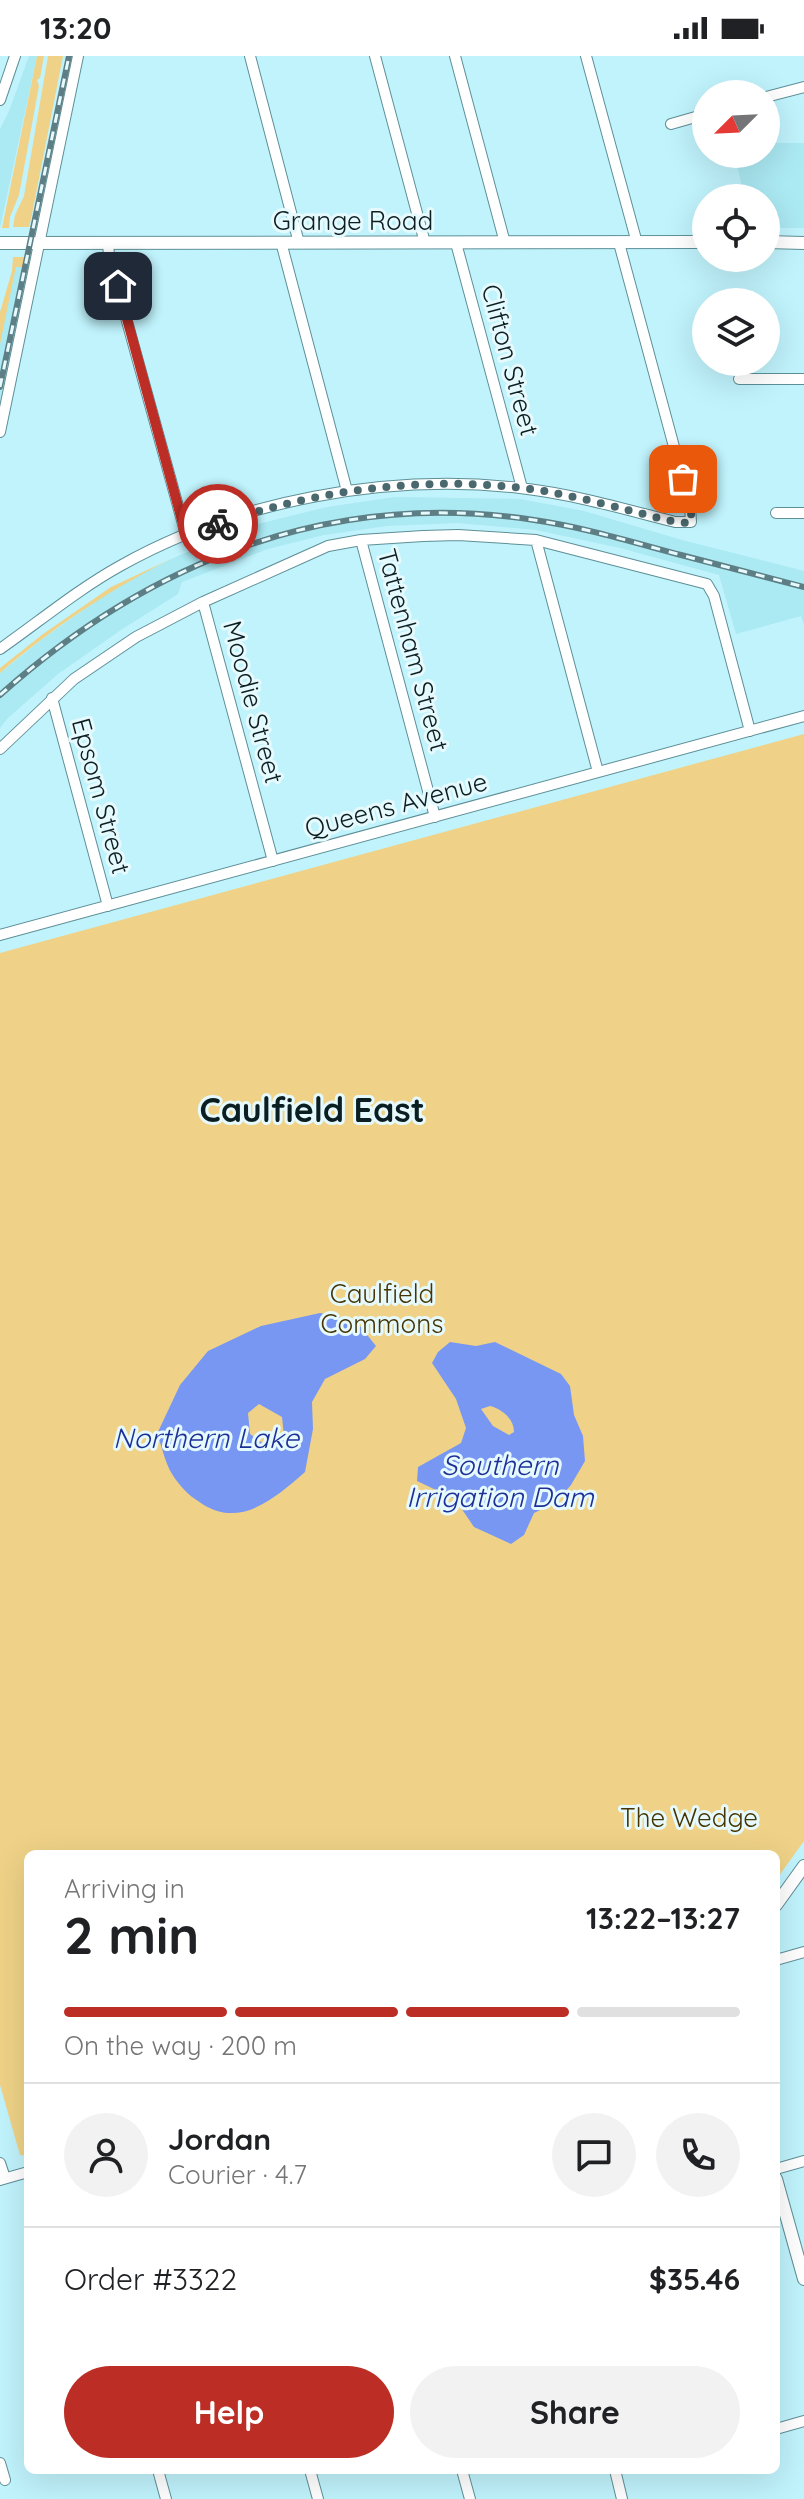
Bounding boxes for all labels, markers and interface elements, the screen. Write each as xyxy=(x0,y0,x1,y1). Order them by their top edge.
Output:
text: 13:20 xyxy=(40,9,111,47)
north arrow xyxy=(692,80,780,168)
map controls xyxy=(692,80,780,376)
button: locate xyxy=(692,184,780,272)
street label: Grange Road xyxy=(273,204,433,237)
pin xyxy=(84,252,152,320)
icon: home xyxy=(96,264,140,308)
street label: Clifton Street xyxy=(474,280,547,439)
button: layers xyxy=(692,288,780,376)
pin xyxy=(649,445,717,513)
icon: bag xyxy=(661,457,705,501)
courier xyxy=(178,484,258,564)
icon: bike xyxy=(196,502,240,546)
street label: Tattenham Street xyxy=(371,545,456,755)
street label: Moodie Street xyxy=(216,617,291,787)
street label: Epsom Street xyxy=(65,714,138,878)
street label: Queens Avenue xyxy=(301,764,491,845)
district label: Caulfield East xyxy=(199,1088,425,1131)
park label: Caulfield Commons xyxy=(320,1277,444,1340)
water label: Northern Lake xyxy=(113,1420,300,1455)
water label: Southern Irrigation Dam xyxy=(406,1447,594,1514)
park label: The Wedge xyxy=(620,1801,758,1834)
text: Arriving in xyxy=(64,1872,185,1905)
text: 13:22–13:27 xyxy=(586,1899,740,1937)
text: 2 min xyxy=(64,1902,199,1967)
text: On the way · 200 m xyxy=(64,2029,297,2062)
button: person xyxy=(64,2113,148,2197)
button: chat xyxy=(552,2113,636,2197)
button: phone xyxy=(656,2113,740,2197)
text: Jordan xyxy=(168,2120,271,2158)
text: Courier · 4.7 xyxy=(168,2158,307,2191)
text: Order #3322 xyxy=(64,2260,237,2298)
text: $35.46 xyxy=(649,2260,740,2298)
button: Help xyxy=(64,2366,394,2458)
button: Share xyxy=(410,2366,740,2458)

